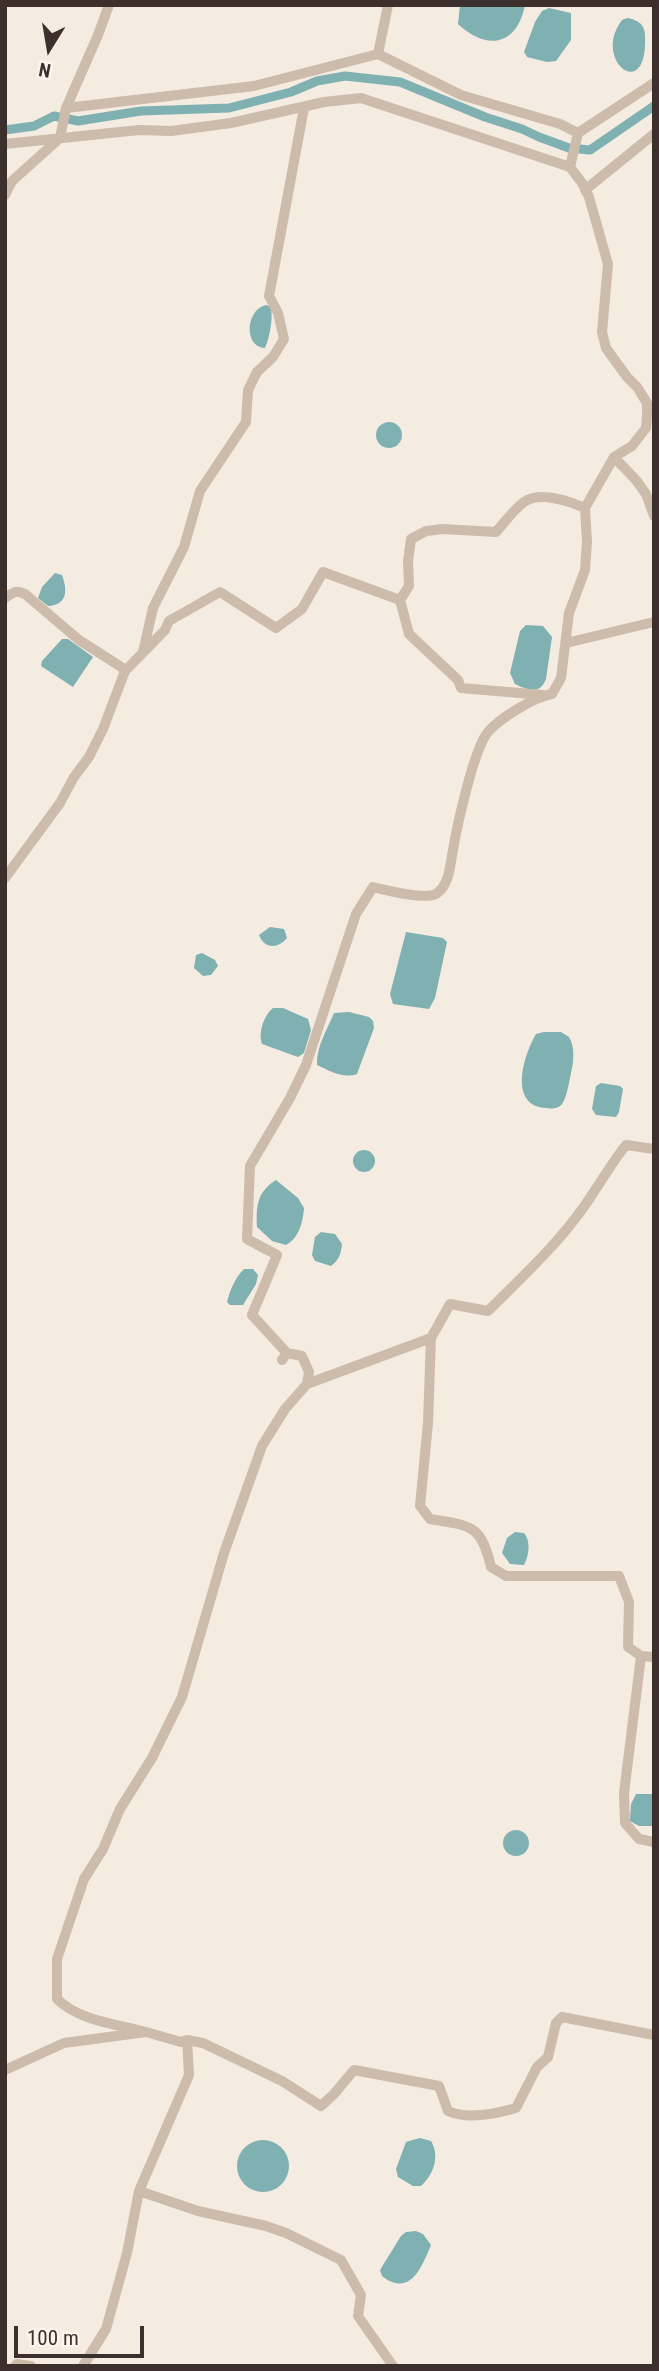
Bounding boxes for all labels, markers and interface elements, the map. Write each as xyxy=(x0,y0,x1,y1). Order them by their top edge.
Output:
north arrow xyxy=(14,14,84,84)
text: N xyxy=(37,58,53,83)
scale bar xyxy=(18,2312,147,2356)
text: 100 m xyxy=(27,2326,79,2350)

